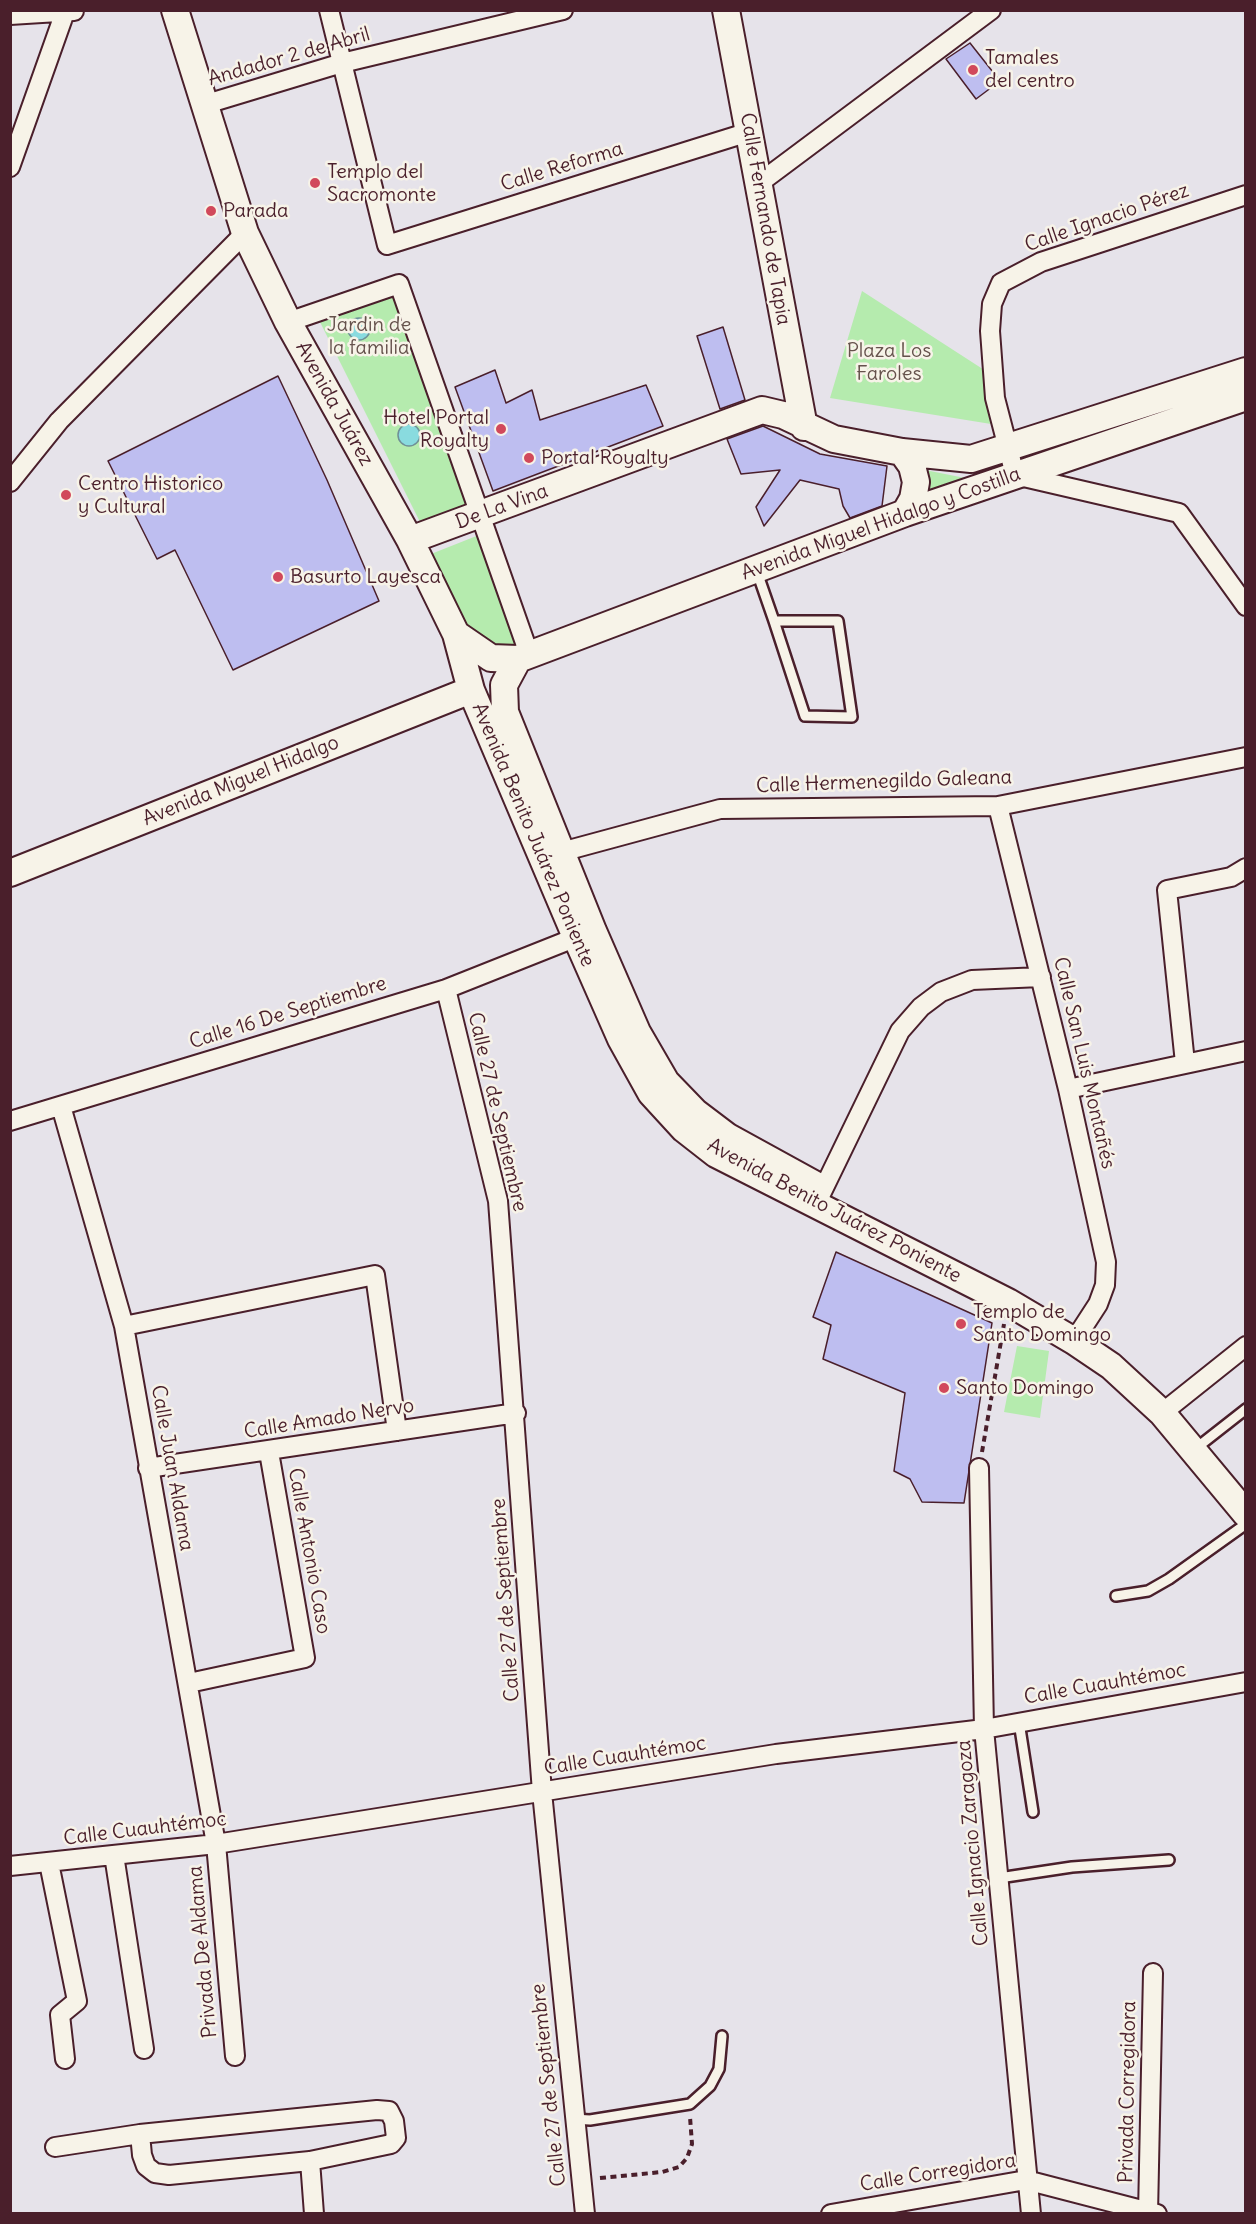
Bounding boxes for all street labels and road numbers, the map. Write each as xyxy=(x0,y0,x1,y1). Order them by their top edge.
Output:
street label: Andador 2 de Abril xyxy=(205,22,373,92)
street label: Calle Fernando de Tapia xyxy=(734,111,796,327)
street label: Calle Reforma xyxy=(498,137,626,197)
street label: Calle Ignacio Pérez xyxy=(1022,179,1192,257)
street label: Avenida Juárez xyxy=(290,338,378,470)
street label: Avenida Miguel Hidalgo y Costilla xyxy=(738,462,1024,586)
street label: De La Vina xyxy=(452,479,552,535)
street label: Avenida Benito Juárez Poniente xyxy=(466,700,600,970)
street label: Avenida Miguel Hidalgo xyxy=(139,731,343,831)
street label: Calle Hermenegildo Galeana xyxy=(756,766,1012,798)
street label: Calle San Luis Montañés xyxy=(1048,955,1120,1171)
street label: Calle 16 De Septiembre xyxy=(186,972,390,1054)
street label: Calle 27 de Septiembre xyxy=(462,1010,532,1214)
street label: Avenida Benito Juárez Poniente xyxy=(703,1134,965,1288)
street label: Calle Juan Aldama xyxy=(146,1383,198,1553)
street label: Calle Amado Nervo xyxy=(242,1394,416,1444)
street label: Calle Antonio Caso xyxy=(283,1466,335,1636)
street label: Calle 27 de Septiembre xyxy=(487,1498,525,1702)
street label: Calle Cuauhtémoc xyxy=(1022,1658,1188,1710)
street label: Calle Cuauhtémoc xyxy=(542,1731,708,1781)
street label: Calle Ignacio Zaragoza xyxy=(952,1739,994,1947)
street label: Calle Cuauhtémoc xyxy=(62,1807,228,1851)
street label: Privada De Aldama xyxy=(184,1865,222,2039)
street label: Calle 27 de Septiembre xyxy=(526,1982,572,2188)
street label: Privada Corregidora xyxy=(1114,2001,1142,2183)
street label: Calle Corregidora xyxy=(858,2149,1018,2197)

